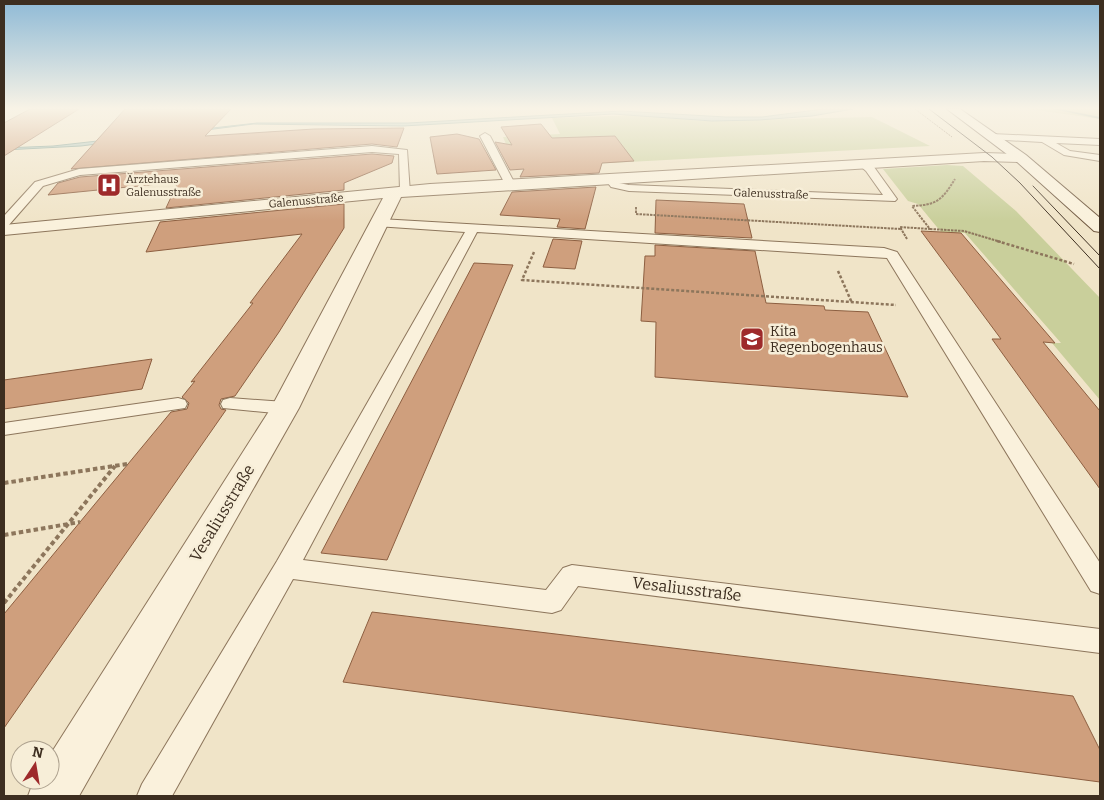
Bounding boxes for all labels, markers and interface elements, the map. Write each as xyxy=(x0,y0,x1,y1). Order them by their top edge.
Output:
hospital icon: Ärztehaus Galenusstraße xyxy=(96,172,122,198)
place label: Ärztehaus Galenusstraße xyxy=(126,173,201,199)
street label: Galenusstraße xyxy=(733,186,809,202)
street label: Galenusstraße xyxy=(268,191,344,211)
place label: Kita Regenbogenhaus xyxy=(770,323,883,356)
school or university icon: Kita Regenbogenhaus xyxy=(739,326,765,352)
street label: Vesaliusstraße xyxy=(186,461,258,565)
street label: Vesaliusstraße xyxy=(631,573,743,605)
north arrow xyxy=(10,740,60,790)
text: N xyxy=(31,743,45,762)

